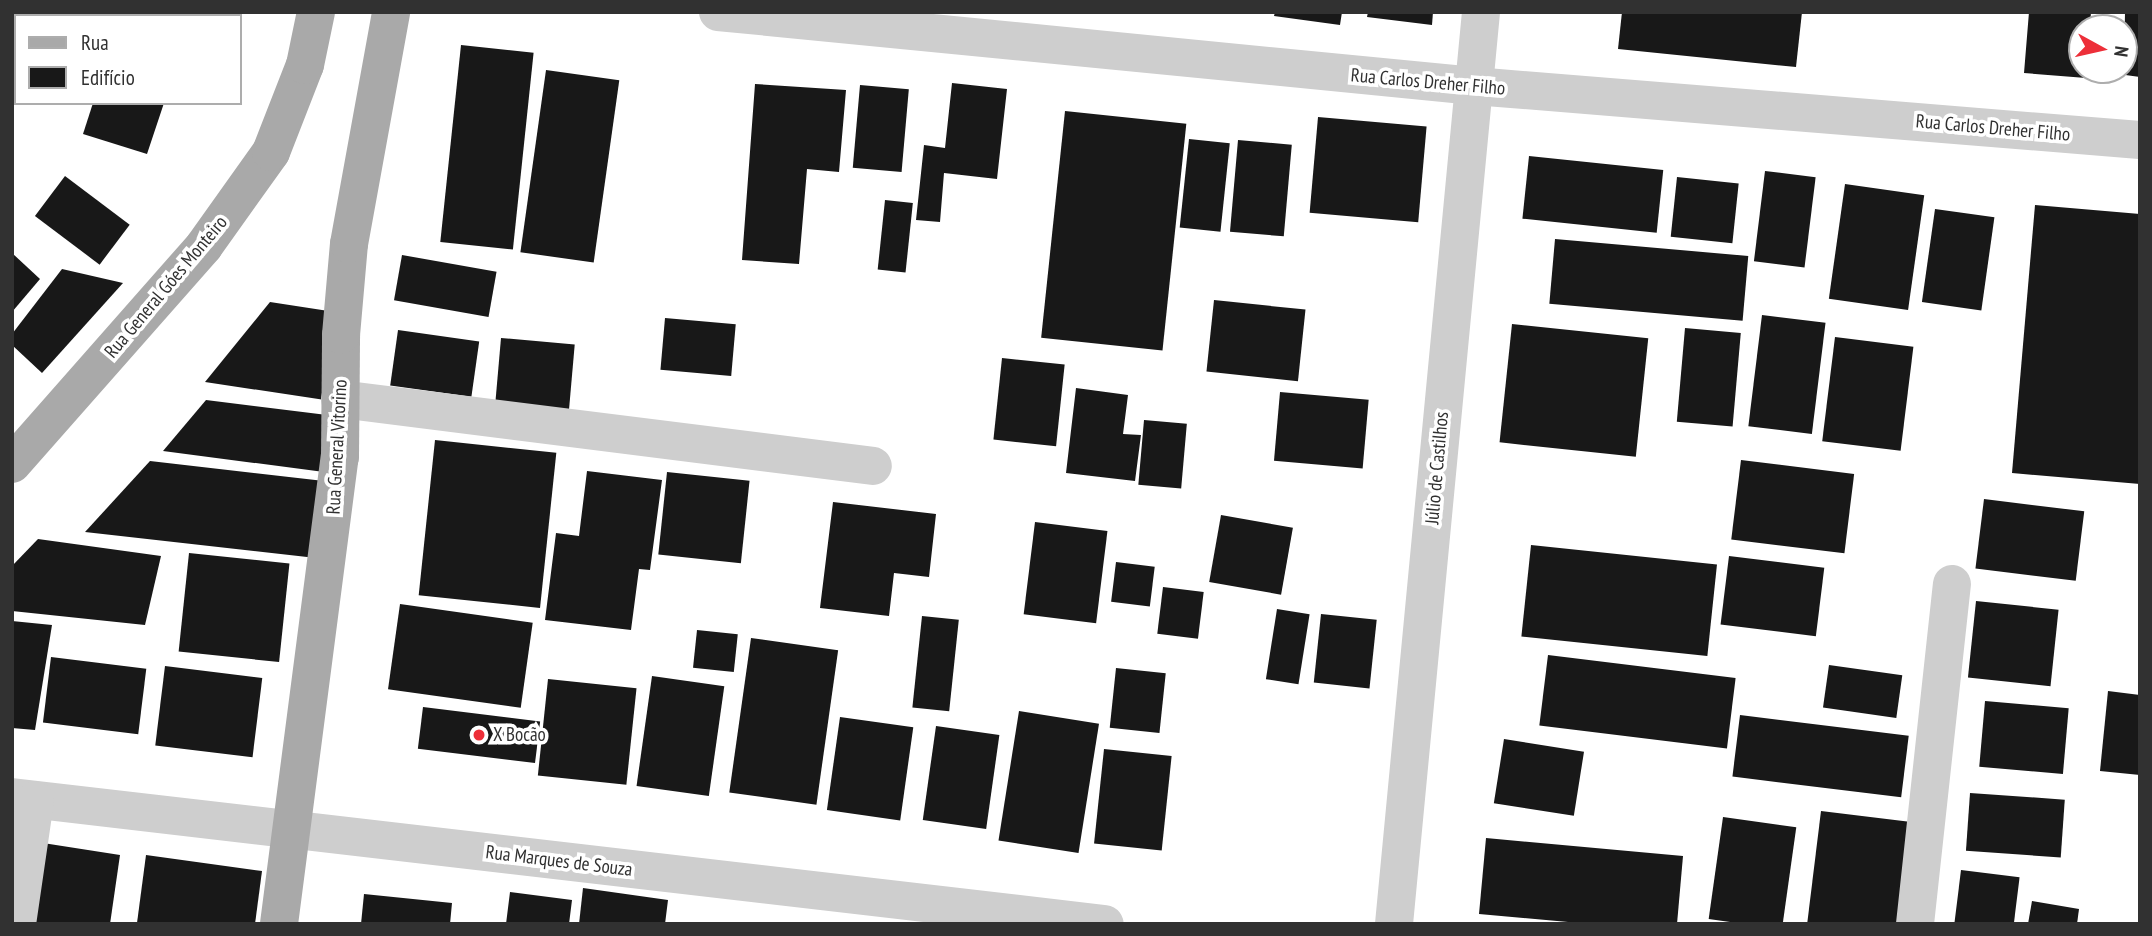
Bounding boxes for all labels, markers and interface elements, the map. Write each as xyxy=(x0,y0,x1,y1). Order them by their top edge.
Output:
legend xyxy=(14,14,242,105)
north arrow xyxy=(2068,14,2138,84)
text: Rua xyxy=(81,29,109,56)
text: N xyxy=(2109,45,2134,58)
text: Edifício xyxy=(81,64,135,91)
street label: Rua Carlos Dreher Filho xyxy=(1350,64,1506,100)
street label: Rua Carlos Dreher Filho xyxy=(1915,110,2071,146)
street label: Rua General Góes Monteiro xyxy=(100,211,232,363)
street label: Rua General Vitorino xyxy=(322,379,352,515)
street label: Júlio de Castilhos xyxy=(1421,411,1453,525)
place label: X Bocão xyxy=(493,724,546,746)
marker: X Bocão xyxy=(471,727,487,743)
street label: Rua Marques de Souza xyxy=(484,841,634,881)

